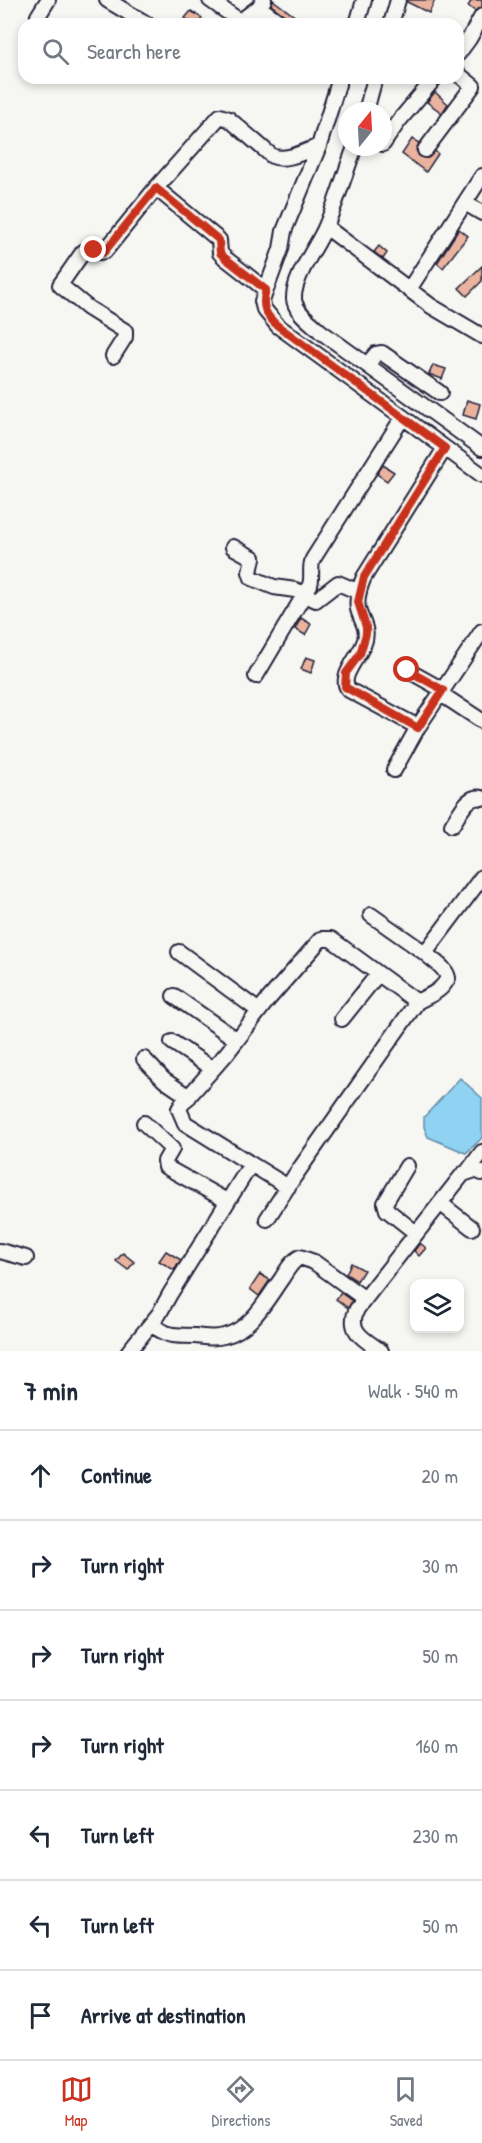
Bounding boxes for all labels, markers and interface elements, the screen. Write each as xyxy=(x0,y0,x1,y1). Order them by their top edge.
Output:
search box xyxy=(18,18,464,84)
icon: search xyxy=(39,35,72,68)
text: Search here xyxy=(87,36,181,66)
north arrow xyxy=(338,102,392,156)
route end xyxy=(80,236,106,262)
route start xyxy=(393,656,419,682)
map controls xyxy=(410,1279,464,1333)
button: layers xyxy=(410,1279,464,1333)
text: 7 min xyxy=(24,1373,78,1408)
text: Walk · 540 m xyxy=(368,1377,458,1404)
icon: ahead xyxy=(24,1459,57,1492)
text: Continue xyxy=(81,1460,152,1490)
text: 20 m xyxy=(421,1462,458,1489)
icon: right xyxy=(24,1549,57,1582)
text: Turn right xyxy=(81,1550,164,1580)
text: 30 m xyxy=(422,1552,458,1579)
icon: right xyxy=(24,1639,57,1672)
text: Turn right xyxy=(81,1640,164,1670)
text: 50 m xyxy=(422,1642,458,1669)
icon: right xyxy=(24,1729,57,1762)
text: Turn right xyxy=(81,1730,164,1760)
text: 160 m xyxy=(416,1732,458,1759)
icon: left xyxy=(24,1819,57,1852)
text: Turn left xyxy=(81,1820,154,1850)
text: 230 m xyxy=(413,1822,458,1849)
icon: left xyxy=(24,1909,57,1942)
text: Turn left xyxy=(81,1910,154,1940)
text: 50 m xyxy=(422,1912,458,1939)
icon: arrive xyxy=(24,1999,57,2032)
text: Arrive at destination xyxy=(81,2000,246,2030)
tab: Map xyxy=(60,2073,93,2131)
tab: Directions xyxy=(212,2073,270,2131)
tab: Saved xyxy=(389,2073,422,2131)

